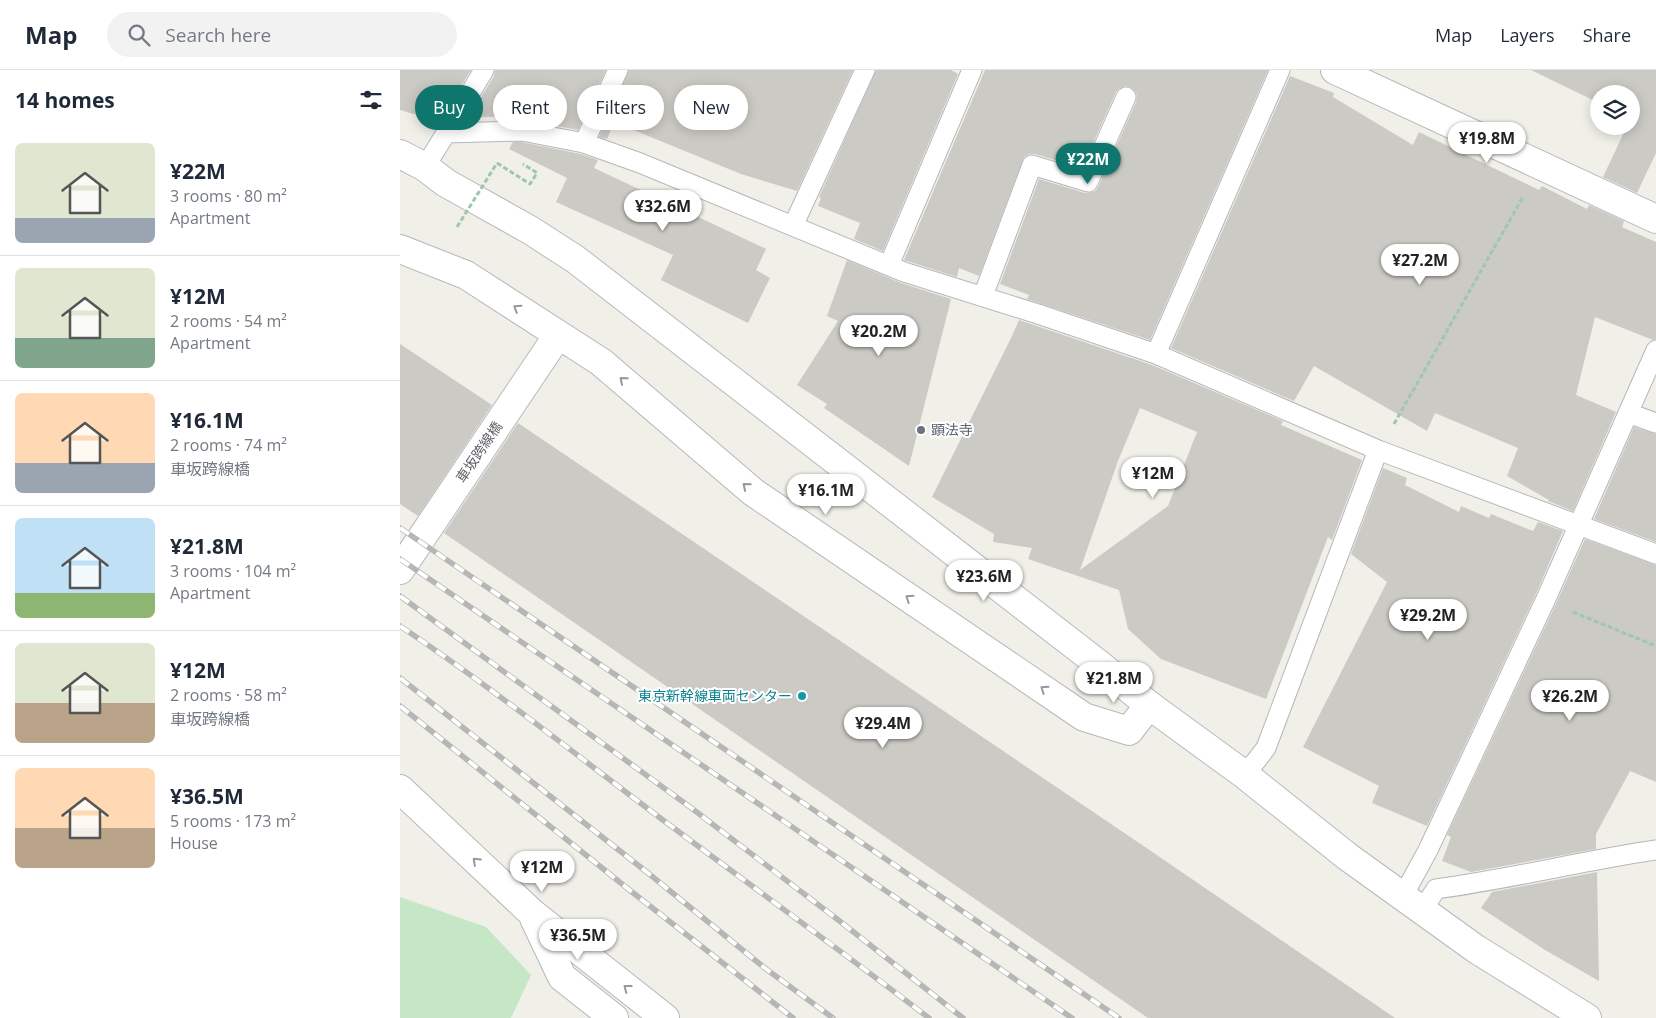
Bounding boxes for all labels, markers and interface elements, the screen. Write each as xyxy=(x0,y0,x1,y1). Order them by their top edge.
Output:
search box xyxy=(107,12,457,57)
text: Map xyxy=(25,18,77,51)
icon: search xyxy=(125,21,153,49)
text: Search here xyxy=(165,22,271,48)
text: Map xyxy=(1435,23,1472,47)
text: Layers xyxy=(1500,23,1555,47)
text: Share xyxy=(1583,23,1631,47)
chip: Buy xyxy=(415,85,483,130)
chip: Rent xyxy=(493,85,567,130)
chip: Filters xyxy=(577,85,664,130)
chip: New xyxy=(674,85,748,130)
map controls xyxy=(1590,85,1640,135)
button: layers xyxy=(1590,85,1640,135)
text: 14 homes xyxy=(15,86,115,114)
icon: filters xyxy=(357,86,385,114)
pin: ¥19.8M xyxy=(1446,122,1528,164)
text: ¥19.8M xyxy=(1459,127,1515,149)
pin: ¥22M xyxy=(1058,142,1118,185)
text: ¥22M xyxy=(1067,148,1109,170)
text: ¥22M xyxy=(170,157,226,185)
icon: home xyxy=(55,163,115,223)
text: 3 rooms · 80 m² xyxy=(170,185,287,207)
pin: ¥32.6M xyxy=(622,190,704,232)
text: ¥32.6M xyxy=(635,195,691,217)
text: Apartment xyxy=(170,207,250,229)
pin: ¥27.2M xyxy=(1379,244,1461,286)
text: ¥27.2M xyxy=(1392,249,1448,271)
text: ¥12M xyxy=(170,282,226,310)
icon: home xyxy=(55,288,115,348)
one-way arrow xyxy=(513,305,523,314)
text: 2 rooms · 54 m² xyxy=(170,310,287,332)
pin: ¥20.2M xyxy=(838,314,920,357)
text: ¥20.2M xyxy=(851,320,907,342)
text: Apartment xyxy=(170,332,250,354)
one-way arrow xyxy=(620,378,629,386)
text: ¥16.1M xyxy=(170,406,244,434)
icon: home xyxy=(55,413,115,473)
street label: 車坂跨線橋 xyxy=(451,417,506,486)
place label: 顕法寺 xyxy=(931,420,973,439)
marker: 顕法寺 xyxy=(915,424,927,436)
text: 2 rooms · 74 m² xyxy=(170,434,287,456)
pin: ¥12M xyxy=(1123,456,1183,499)
text: 車坂跨線橋 xyxy=(170,458,250,480)
text: ¥12M xyxy=(1132,462,1174,484)
pin: ¥16.1M xyxy=(785,474,867,516)
text: ¥16.1M xyxy=(798,479,854,501)
one-way arrow xyxy=(743,483,752,492)
text: ¥21.8M xyxy=(170,532,244,560)
icon: home xyxy=(55,538,115,598)
text: 3 rooms · 104 m² xyxy=(170,560,296,582)
pin: ¥23.6M xyxy=(943,560,1025,602)
text: ¥23.6M xyxy=(956,565,1012,587)
text: Apartment xyxy=(170,582,250,604)
one-way arrow xyxy=(905,595,915,604)
pin: ¥29.2M xyxy=(1387,598,1469,641)
text: ¥29.2M xyxy=(1400,604,1456,626)
text: ¥12M xyxy=(170,656,226,684)
pin: ¥21.8M xyxy=(1073,662,1155,704)
icon: home xyxy=(55,663,115,723)
text: ¥21.8M xyxy=(1086,667,1142,689)
pin: ¥26.2M xyxy=(1529,680,1611,722)
text: 2 rooms · 58 m² xyxy=(170,684,287,706)
text: ¥26.2M xyxy=(1542,685,1598,707)
place label: 東京新幹線車両センター xyxy=(638,686,792,705)
one-way arrow xyxy=(1040,686,1049,695)
marker: 東京新幹線車両センター xyxy=(796,690,808,702)
pin: ¥29.4M xyxy=(842,706,924,749)
text: 車坂跨線橋 xyxy=(170,708,250,730)
text: ¥29.4M xyxy=(855,712,911,734)
text: ¥36.5M xyxy=(170,782,244,810)
icon: home xyxy=(55,788,115,848)
text: 5 rooms · 173 m² xyxy=(170,810,296,832)
text: House xyxy=(170,832,218,854)
pin: ¥12M xyxy=(512,850,572,893)
text: ¥12M xyxy=(521,856,563,878)
one-way arrow xyxy=(473,858,482,867)
pin: ¥36.5M xyxy=(537,918,619,961)
text: ¥36.5M xyxy=(550,924,606,946)
one-way arrow xyxy=(624,985,633,993)

